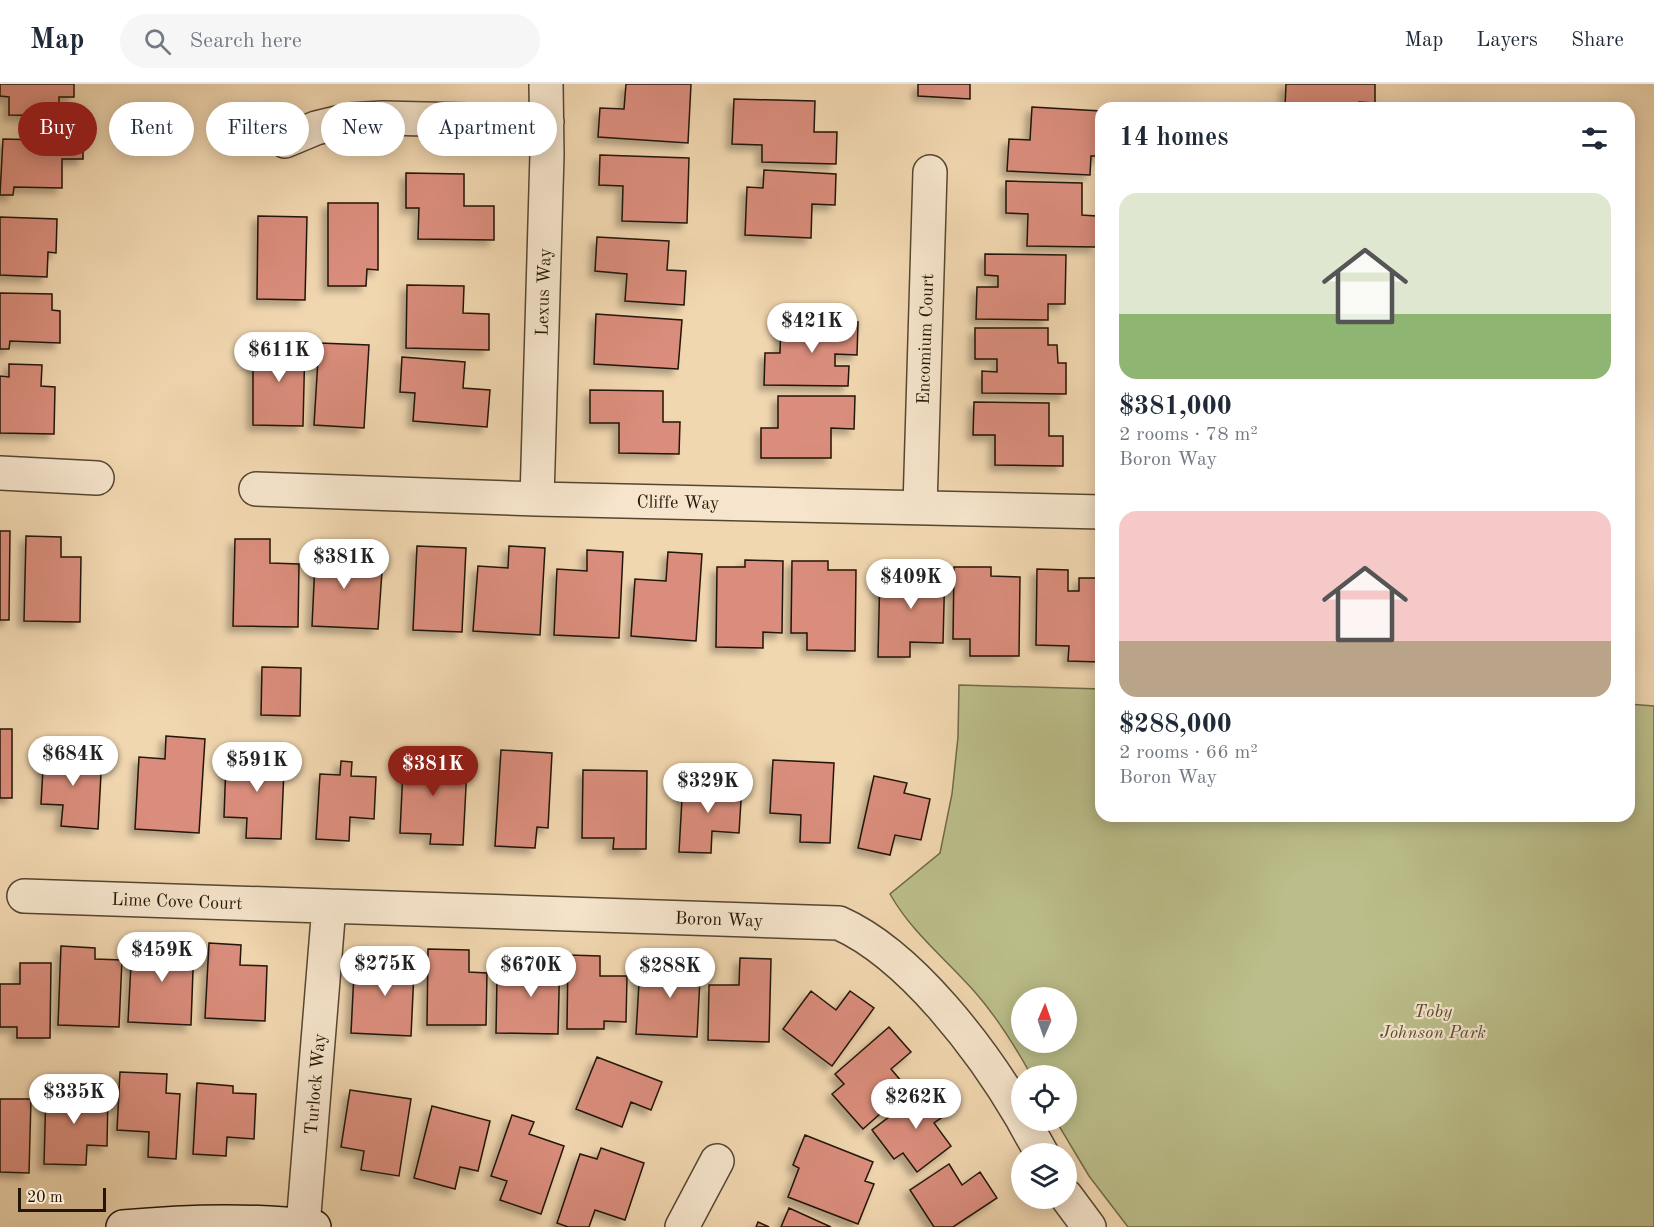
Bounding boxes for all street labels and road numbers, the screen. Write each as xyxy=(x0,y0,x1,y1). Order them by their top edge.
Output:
street label: Lexus Way xyxy=(533,247,555,336)
street label: Encomium Court xyxy=(915,273,937,405)
street label: Cliffe Way xyxy=(636,493,720,513)
street label: Lime Cove Court xyxy=(111,891,243,913)
street label: Boron Way xyxy=(675,909,764,931)
street label: Turlock Way xyxy=(303,1032,329,1136)

